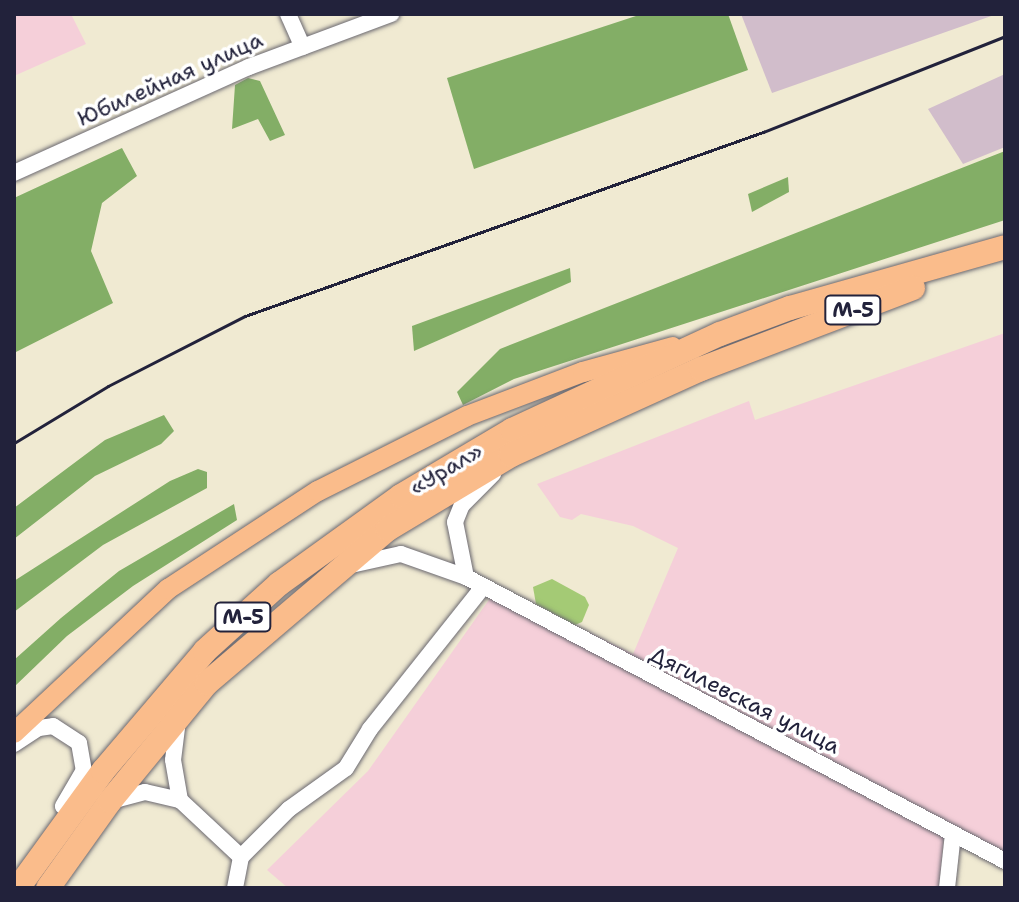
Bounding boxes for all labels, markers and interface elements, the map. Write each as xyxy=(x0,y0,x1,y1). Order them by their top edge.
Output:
street label: Юбилейная улица xyxy=(73,26,267,132)
road number: М-5 xyxy=(823,294,883,326)
street label: «Урал» xyxy=(405,437,487,501)
road number: М-5 xyxy=(213,601,273,633)
street label: Дягилевская улица xyxy=(645,641,845,759)

